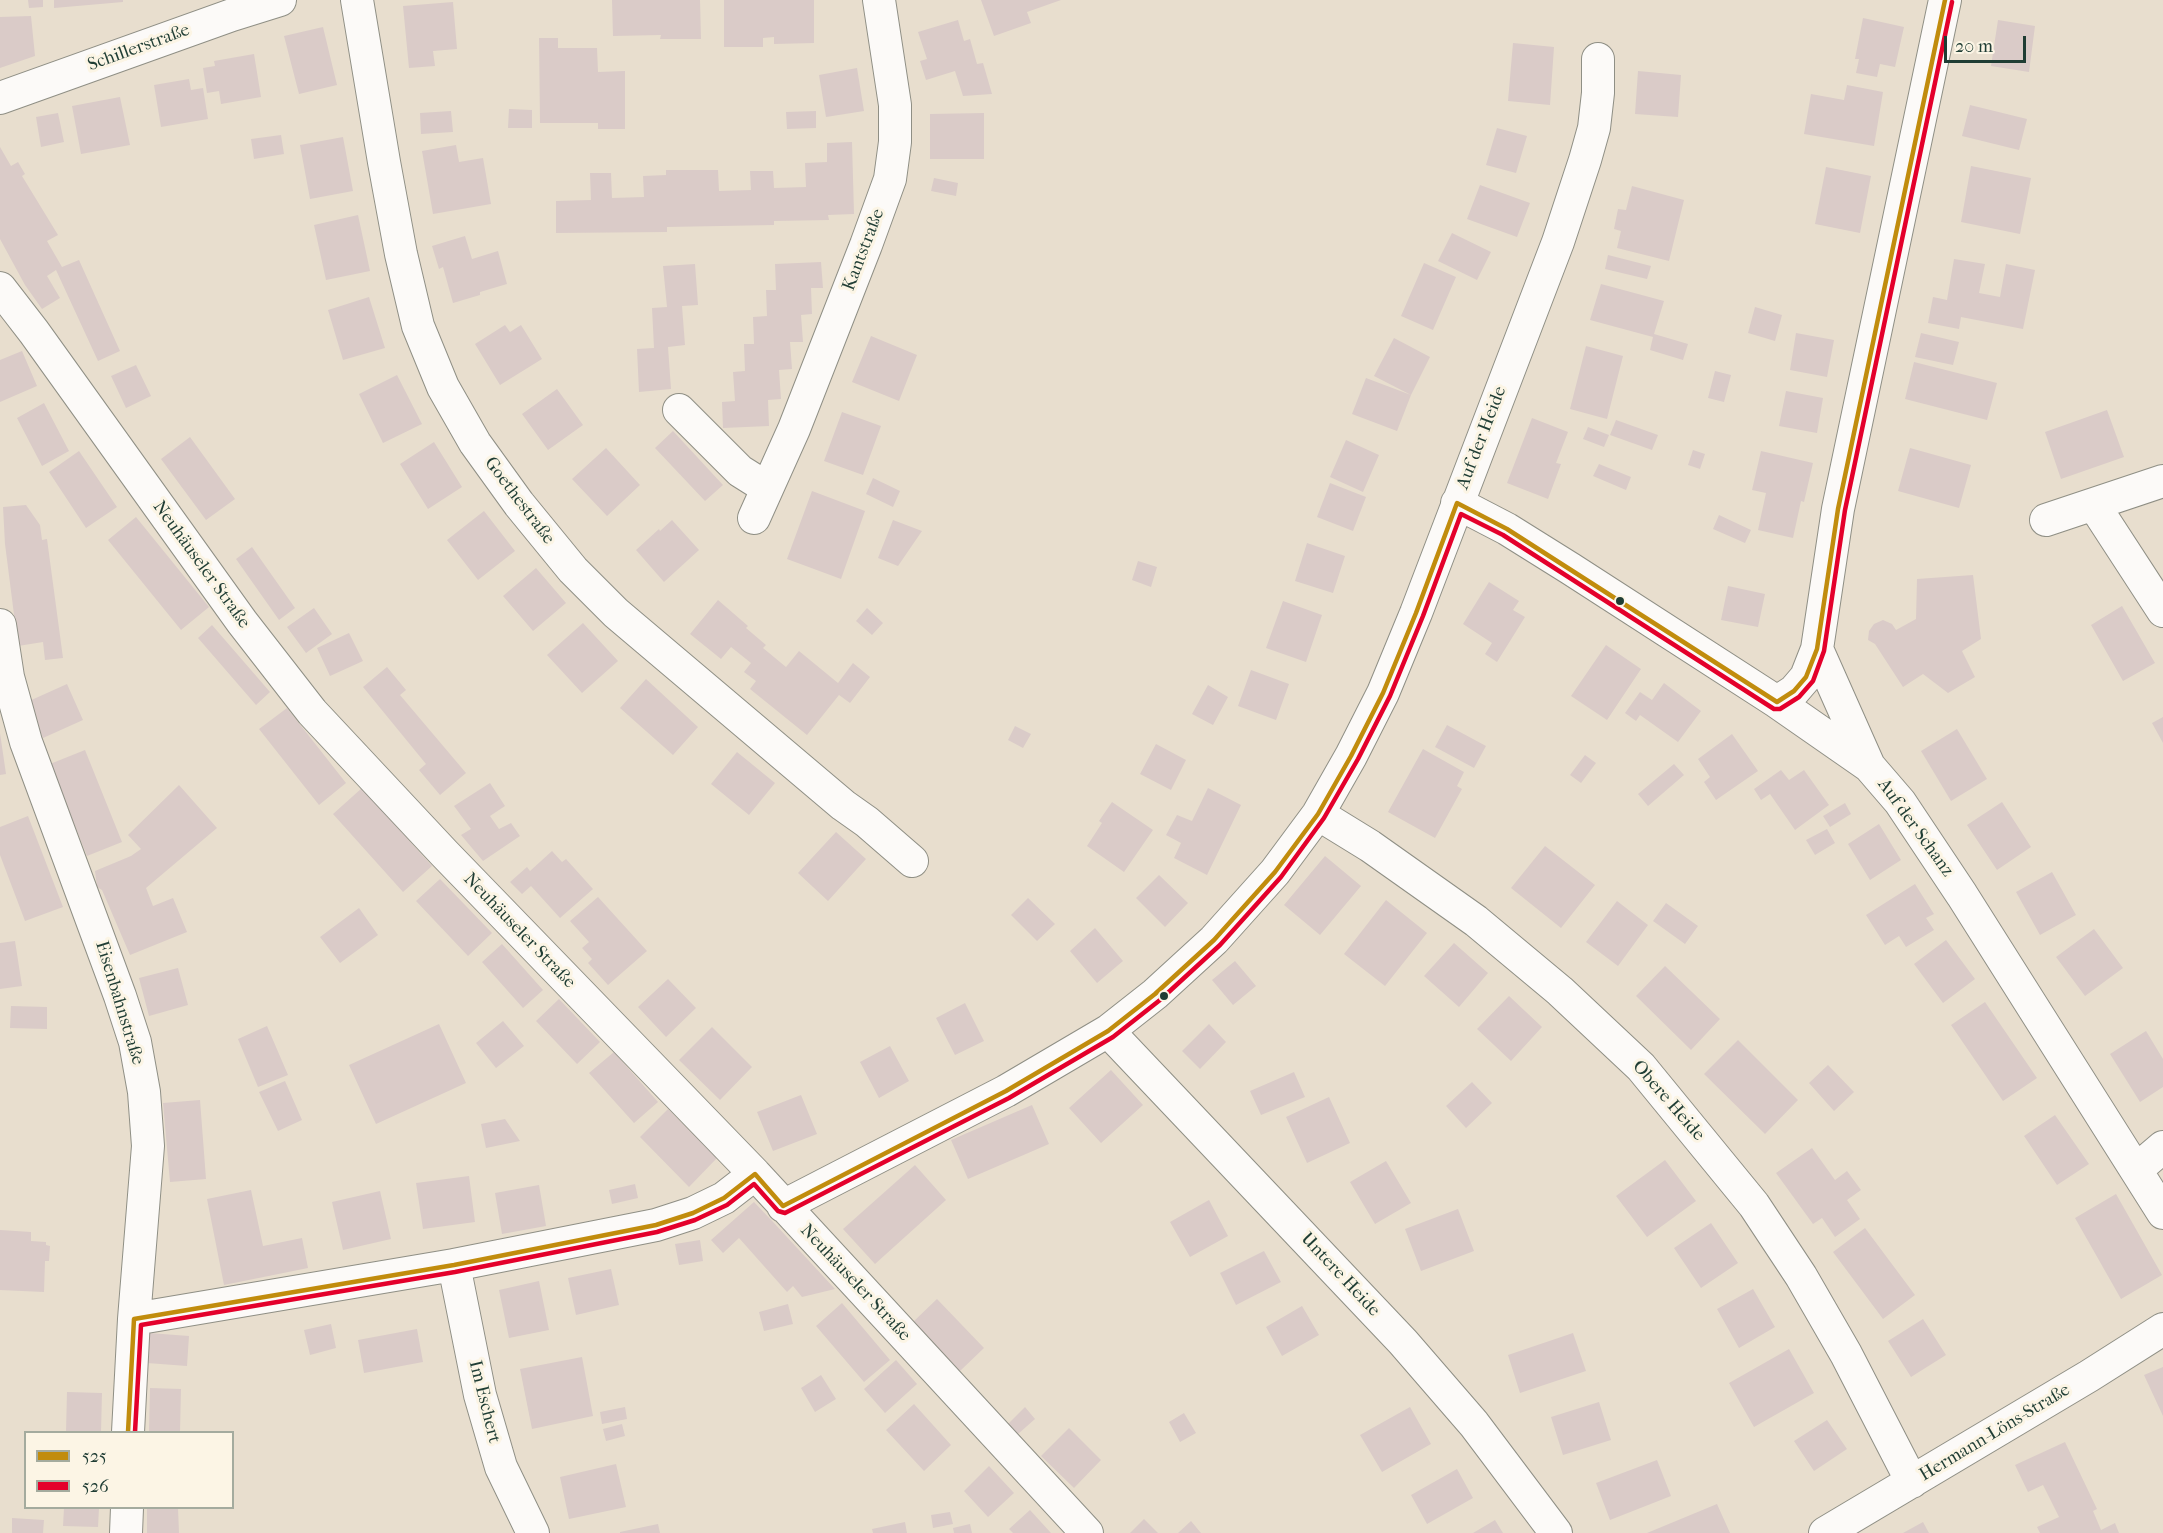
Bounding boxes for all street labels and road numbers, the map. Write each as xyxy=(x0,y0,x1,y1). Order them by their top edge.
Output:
street label: Schillerstraße xyxy=(85,20,193,76)
street label: Kantstraße xyxy=(838,206,890,294)
street label: Auf der Heide xyxy=(1452,383,1512,493)
street label: Goethestraße xyxy=(479,453,559,549)
street label: Neuhäuseler Straße xyxy=(148,497,254,633)
street label: Auf der Schanz xyxy=(1872,775,1958,881)
street label: Neuhäuseler Straße xyxy=(458,869,580,993)
street label: Eisenbahnstraße xyxy=(90,938,148,1068)
street label: Obere Heide xyxy=(1627,1056,1709,1146)
street label: Neuhäuseler Straße xyxy=(795,1220,915,1346)
street label: Untere Heide xyxy=(1296,1229,1384,1321)
street label: Im Eschert xyxy=(463,1358,505,1446)
street label: Hermann-Löns-Straße xyxy=(1916,1380,2074,1486)

